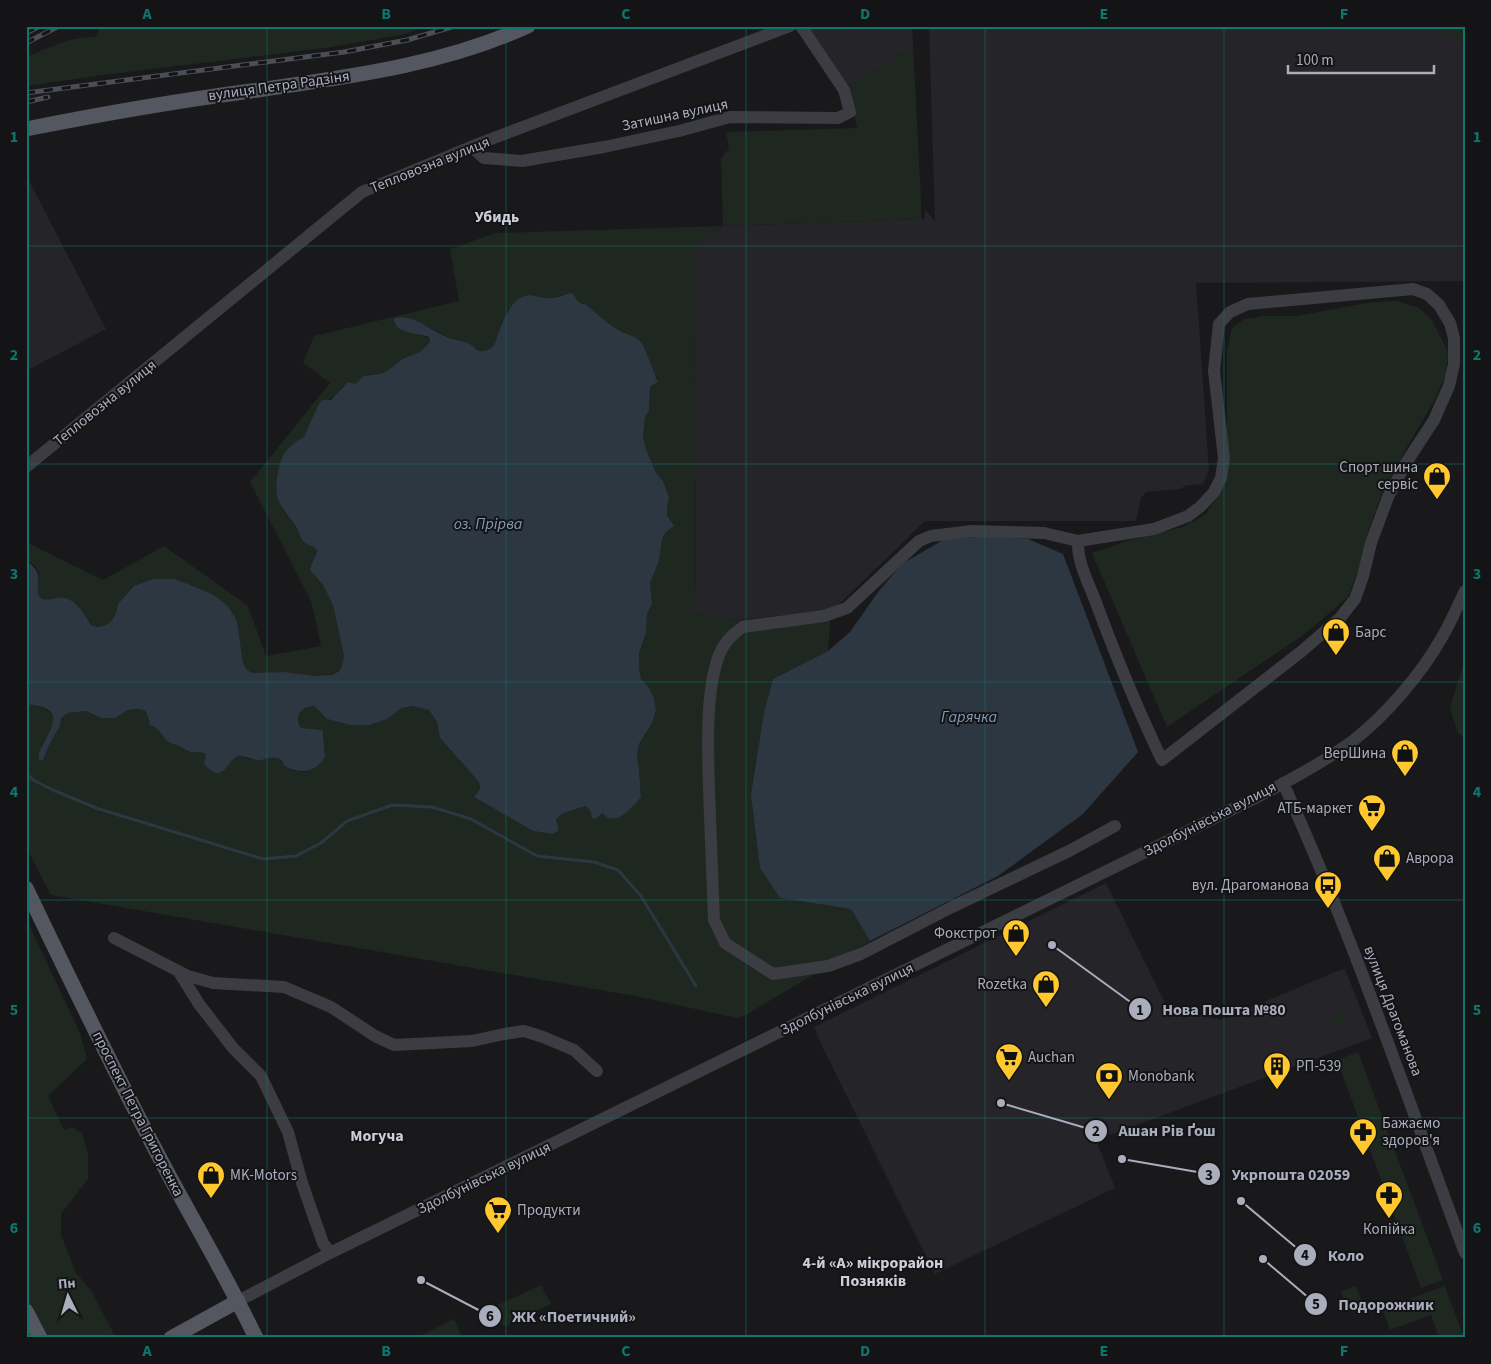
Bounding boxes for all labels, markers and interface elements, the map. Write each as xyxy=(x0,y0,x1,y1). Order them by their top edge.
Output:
text: A xyxy=(141,3,152,25)
text: B xyxy=(381,3,391,25)
text: C xyxy=(621,3,631,25)
text: D xyxy=(860,3,870,25)
text: E xyxy=(1100,3,1108,25)
text: F xyxy=(1340,3,1348,25)
scale bar xyxy=(1288,42,1435,74)
text: 100 m xyxy=(1296,50,1334,71)
street label: вулиця Петра Радзіня xyxy=(207,66,351,106)
street label: Затишна вулиця xyxy=(620,93,730,137)
text: 1 xyxy=(10,126,18,148)
text: 1 xyxy=(1473,126,1481,148)
street label: Тепловозна вулиця xyxy=(367,131,493,199)
district label: Убидь xyxy=(475,206,519,228)
text: 2 xyxy=(10,344,18,366)
text: 2 xyxy=(1473,344,1481,366)
street label: Тепловозна вулиця xyxy=(49,355,161,451)
place label: Спорт шина сервіс xyxy=(1339,457,1418,495)
shop icon: Спорт шина сервіс xyxy=(1422,461,1452,500)
water label: оз. Прірва xyxy=(454,513,523,535)
text: 3 xyxy=(10,563,18,585)
text: 3 xyxy=(1473,563,1481,585)
shop icon: Барс xyxy=(1321,617,1351,656)
place label: Барс xyxy=(1355,622,1387,643)
water label: Гарячка xyxy=(941,706,997,728)
shop icon: ВерШина xyxy=(1390,738,1420,777)
place label: ВерШина xyxy=(1324,743,1386,764)
street label: Здолбунівська вулиця xyxy=(1140,776,1280,862)
text: 4 xyxy=(10,781,19,803)
text: 4 xyxy=(1473,781,1482,803)
supermarket icon: АТБ-маркет xyxy=(1357,793,1387,832)
place label: АТБ-маркет xyxy=(1278,798,1353,819)
shop icon: Аврора xyxy=(1372,843,1402,882)
place label: Аврора xyxy=(1406,848,1454,869)
bus stop icon: вул. Драгоманова xyxy=(1313,870,1343,909)
place label: вул. Драгоманова xyxy=(1192,875,1309,896)
shop icon: Фокстрот xyxy=(1001,918,1031,957)
place label: Фокстрот xyxy=(934,923,997,944)
street label: вулиця Драгоманова xyxy=(1358,943,1428,1079)
street label: Здолбунівська вулиця xyxy=(777,958,917,1040)
shop icon: Rozetka xyxy=(1031,969,1061,1008)
place label: Rozetka xyxy=(977,974,1027,995)
callout: Нова Пошта №80 xyxy=(1127,994,1296,1025)
text: 5 xyxy=(10,999,18,1021)
text: Нова Пошта №80 xyxy=(1162,999,1286,1021)
text: 5 xyxy=(1473,999,1481,1021)
text: 1 xyxy=(1136,1000,1144,1021)
street label: проспект Петра Григоренка xyxy=(87,1028,189,1200)
supermarket icon: Auchan xyxy=(994,1042,1024,1081)
place label: Auchan xyxy=(1028,1047,1075,1068)
building icon: РП-539 xyxy=(1262,1051,1292,1090)
place label: РП-539 xyxy=(1296,1056,1341,1077)
bank icon: Monobank xyxy=(1094,1061,1124,1100)
place label: Monobank xyxy=(1128,1066,1195,1087)
place label: Бажаємо здоров'я xyxy=(1382,1113,1440,1151)
callout: Ашан Рів Ґош xyxy=(1083,1115,1225,1146)
pharmacy icon: Бажаємо здоров'я xyxy=(1348,1117,1378,1156)
text: Ашан Рів Ґош xyxy=(1117,1120,1216,1142)
text: 2 xyxy=(1092,1121,1100,1142)
district label: Могуча xyxy=(350,1125,404,1147)
street label: Здолбунівська вулиця xyxy=(414,1137,554,1219)
callout: Укрпошта 02059 xyxy=(1197,1159,1361,1190)
shop icon: MK-Motors xyxy=(196,1160,226,1199)
text: Укрпошта 02059 xyxy=(1232,1164,1350,1186)
place label: MK-Motors xyxy=(230,1165,297,1186)
text: 3 xyxy=(1205,1165,1213,1186)
pharmacy icon: Копійка xyxy=(1374,1180,1404,1219)
supermarket icon: Продукти xyxy=(483,1195,513,1234)
place label: Продукти xyxy=(517,1200,581,1221)
text: 6 xyxy=(10,1217,18,1239)
text: 6 xyxy=(1473,1217,1481,1239)
place label: Копійка xyxy=(1363,1219,1415,1240)
callout: Коло xyxy=(1293,1240,1374,1271)
text: 4 xyxy=(1301,1245,1309,1266)
text: Коло xyxy=(1328,1245,1364,1267)
district label: 4-й «А» мікрорайон Позняків xyxy=(803,1252,943,1292)
north arrow xyxy=(42,1272,92,1322)
text: Пн xyxy=(57,1273,77,1295)
callout: Подорожник xyxy=(1304,1289,1444,1320)
text: 5 xyxy=(1312,1294,1320,1315)
text: Подорожник xyxy=(1338,1294,1434,1316)
callout: ЖК «Поетичний» xyxy=(477,1300,646,1331)
text: 6 xyxy=(486,1306,494,1327)
text: ЖК «Поетичний» xyxy=(512,1306,636,1328)
text: A xyxy=(141,1340,152,1362)
text: B xyxy=(381,1340,391,1362)
text: C xyxy=(621,1340,631,1362)
text: D xyxy=(860,1340,870,1362)
text: E xyxy=(1100,1340,1108,1362)
text: F xyxy=(1340,1340,1348,1362)

